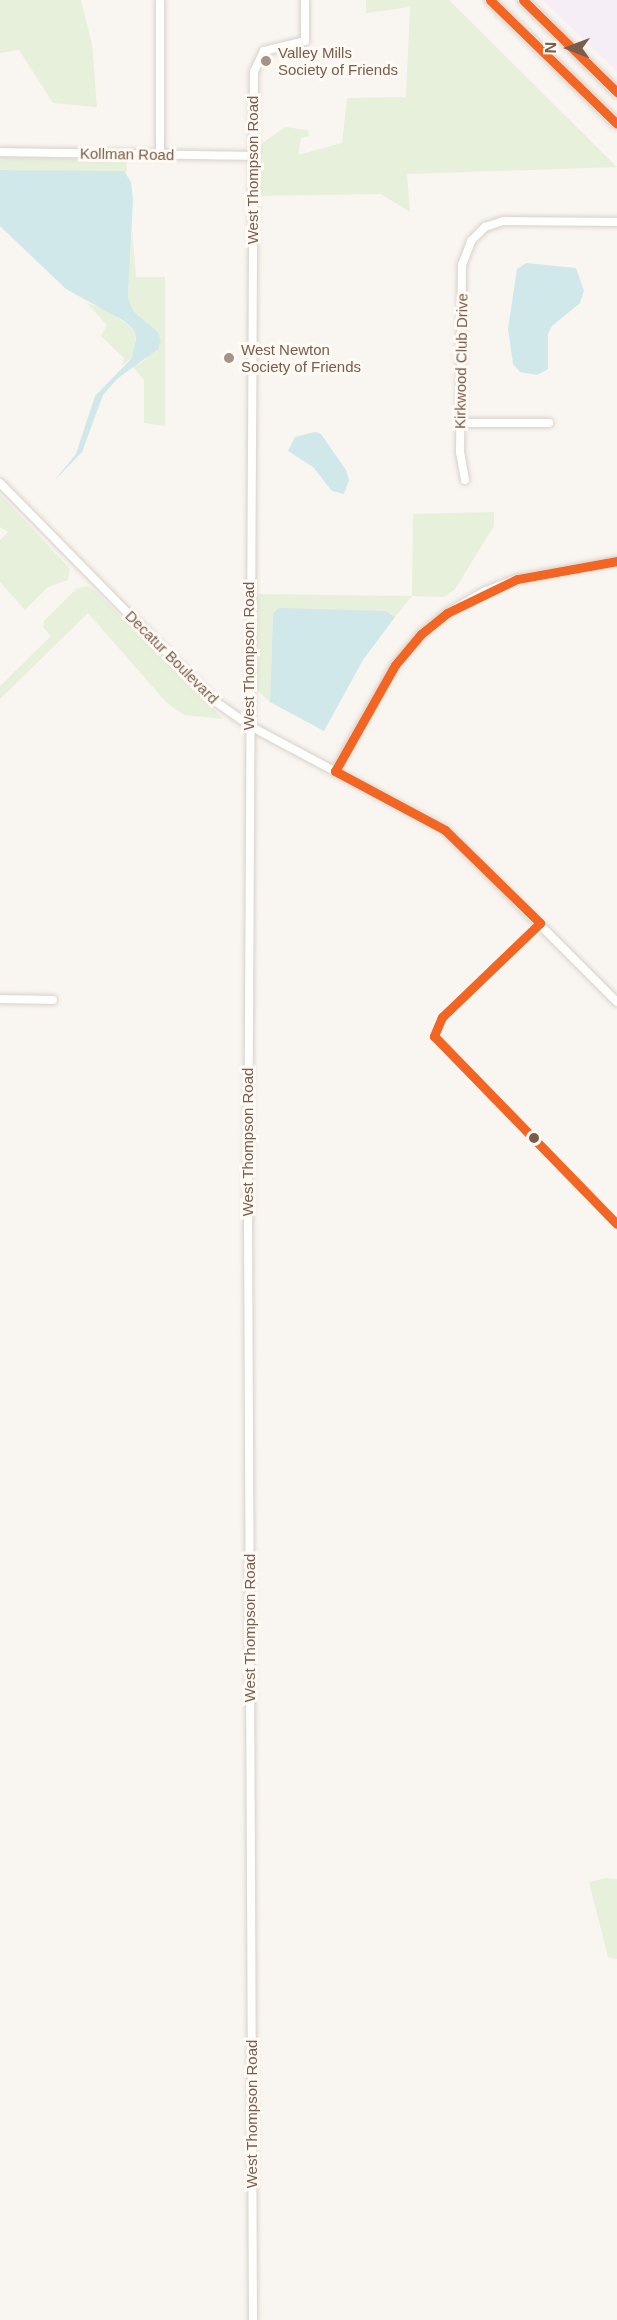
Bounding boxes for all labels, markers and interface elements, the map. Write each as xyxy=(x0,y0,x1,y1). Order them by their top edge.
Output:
north arrow xyxy=(539,18,599,78)
text: N xyxy=(542,42,559,54)
place label: Valley Mills Society of Friends xyxy=(278,43,398,78)
marker: Valley Mills Society of Friends xyxy=(259,54,273,68)
street label: West Thompson Road xyxy=(244,96,262,244)
street label: Kollman Road xyxy=(80,144,174,164)
street label: Kirkwood Club Drive xyxy=(451,293,471,429)
place label: West Newton Society of Friends xyxy=(241,340,361,375)
marker: West Newton Society of Friends xyxy=(222,351,236,365)
street label: West Thompson Road xyxy=(240,582,258,730)
street label: Decatur Boulevard xyxy=(122,607,222,707)
street label: West Thompson Road xyxy=(239,1068,257,1216)
unlabelled marker xyxy=(528,1132,540,1144)
street label: West Thompson Road xyxy=(241,1554,259,1702)
street label: West Thompson Road xyxy=(243,2040,261,2188)

